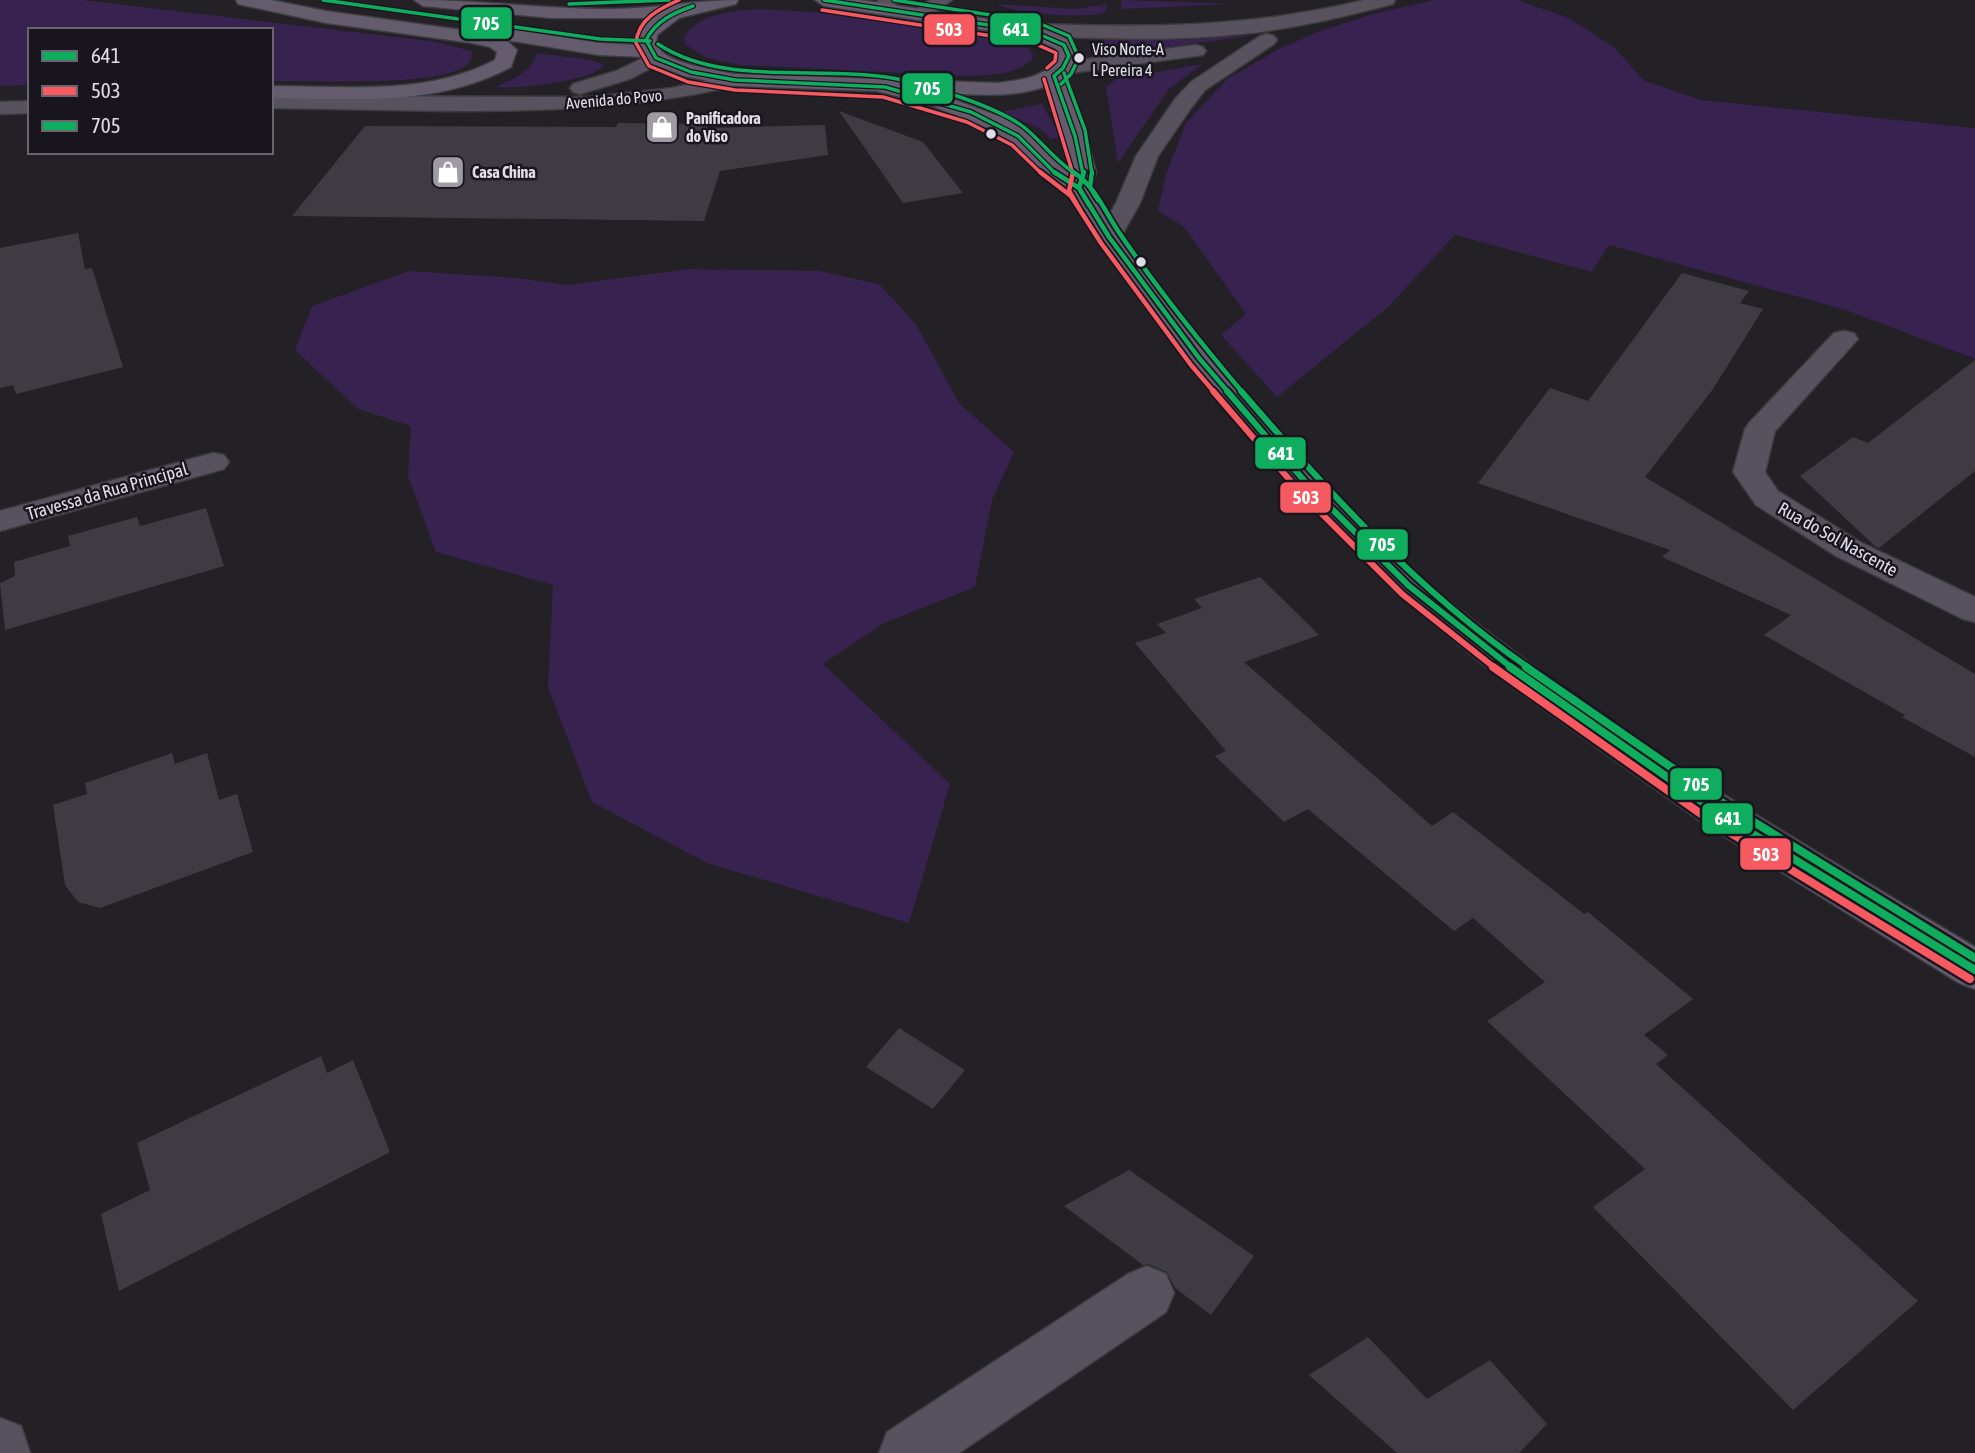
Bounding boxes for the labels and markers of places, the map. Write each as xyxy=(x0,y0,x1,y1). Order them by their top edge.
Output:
place label: Viso Norte-A L Pereira 4 xyxy=(1092,40,1164,79)
marker: Viso Norte-A L Pereira 4 xyxy=(1072,51,1086,65)
shop icon: Panificadora do Viso xyxy=(643,108,681,146)
place label: Panificadora do Viso xyxy=(686,109,761,145)
unlabelled marker xyxy=(984,127,998,141)
shop icon: Casa China xyxy=(429,153,467,191)
place label: Casa China xyxy=(472,163,536,181)
unlabelled marker xyxy=(1134,255,1148,269)

